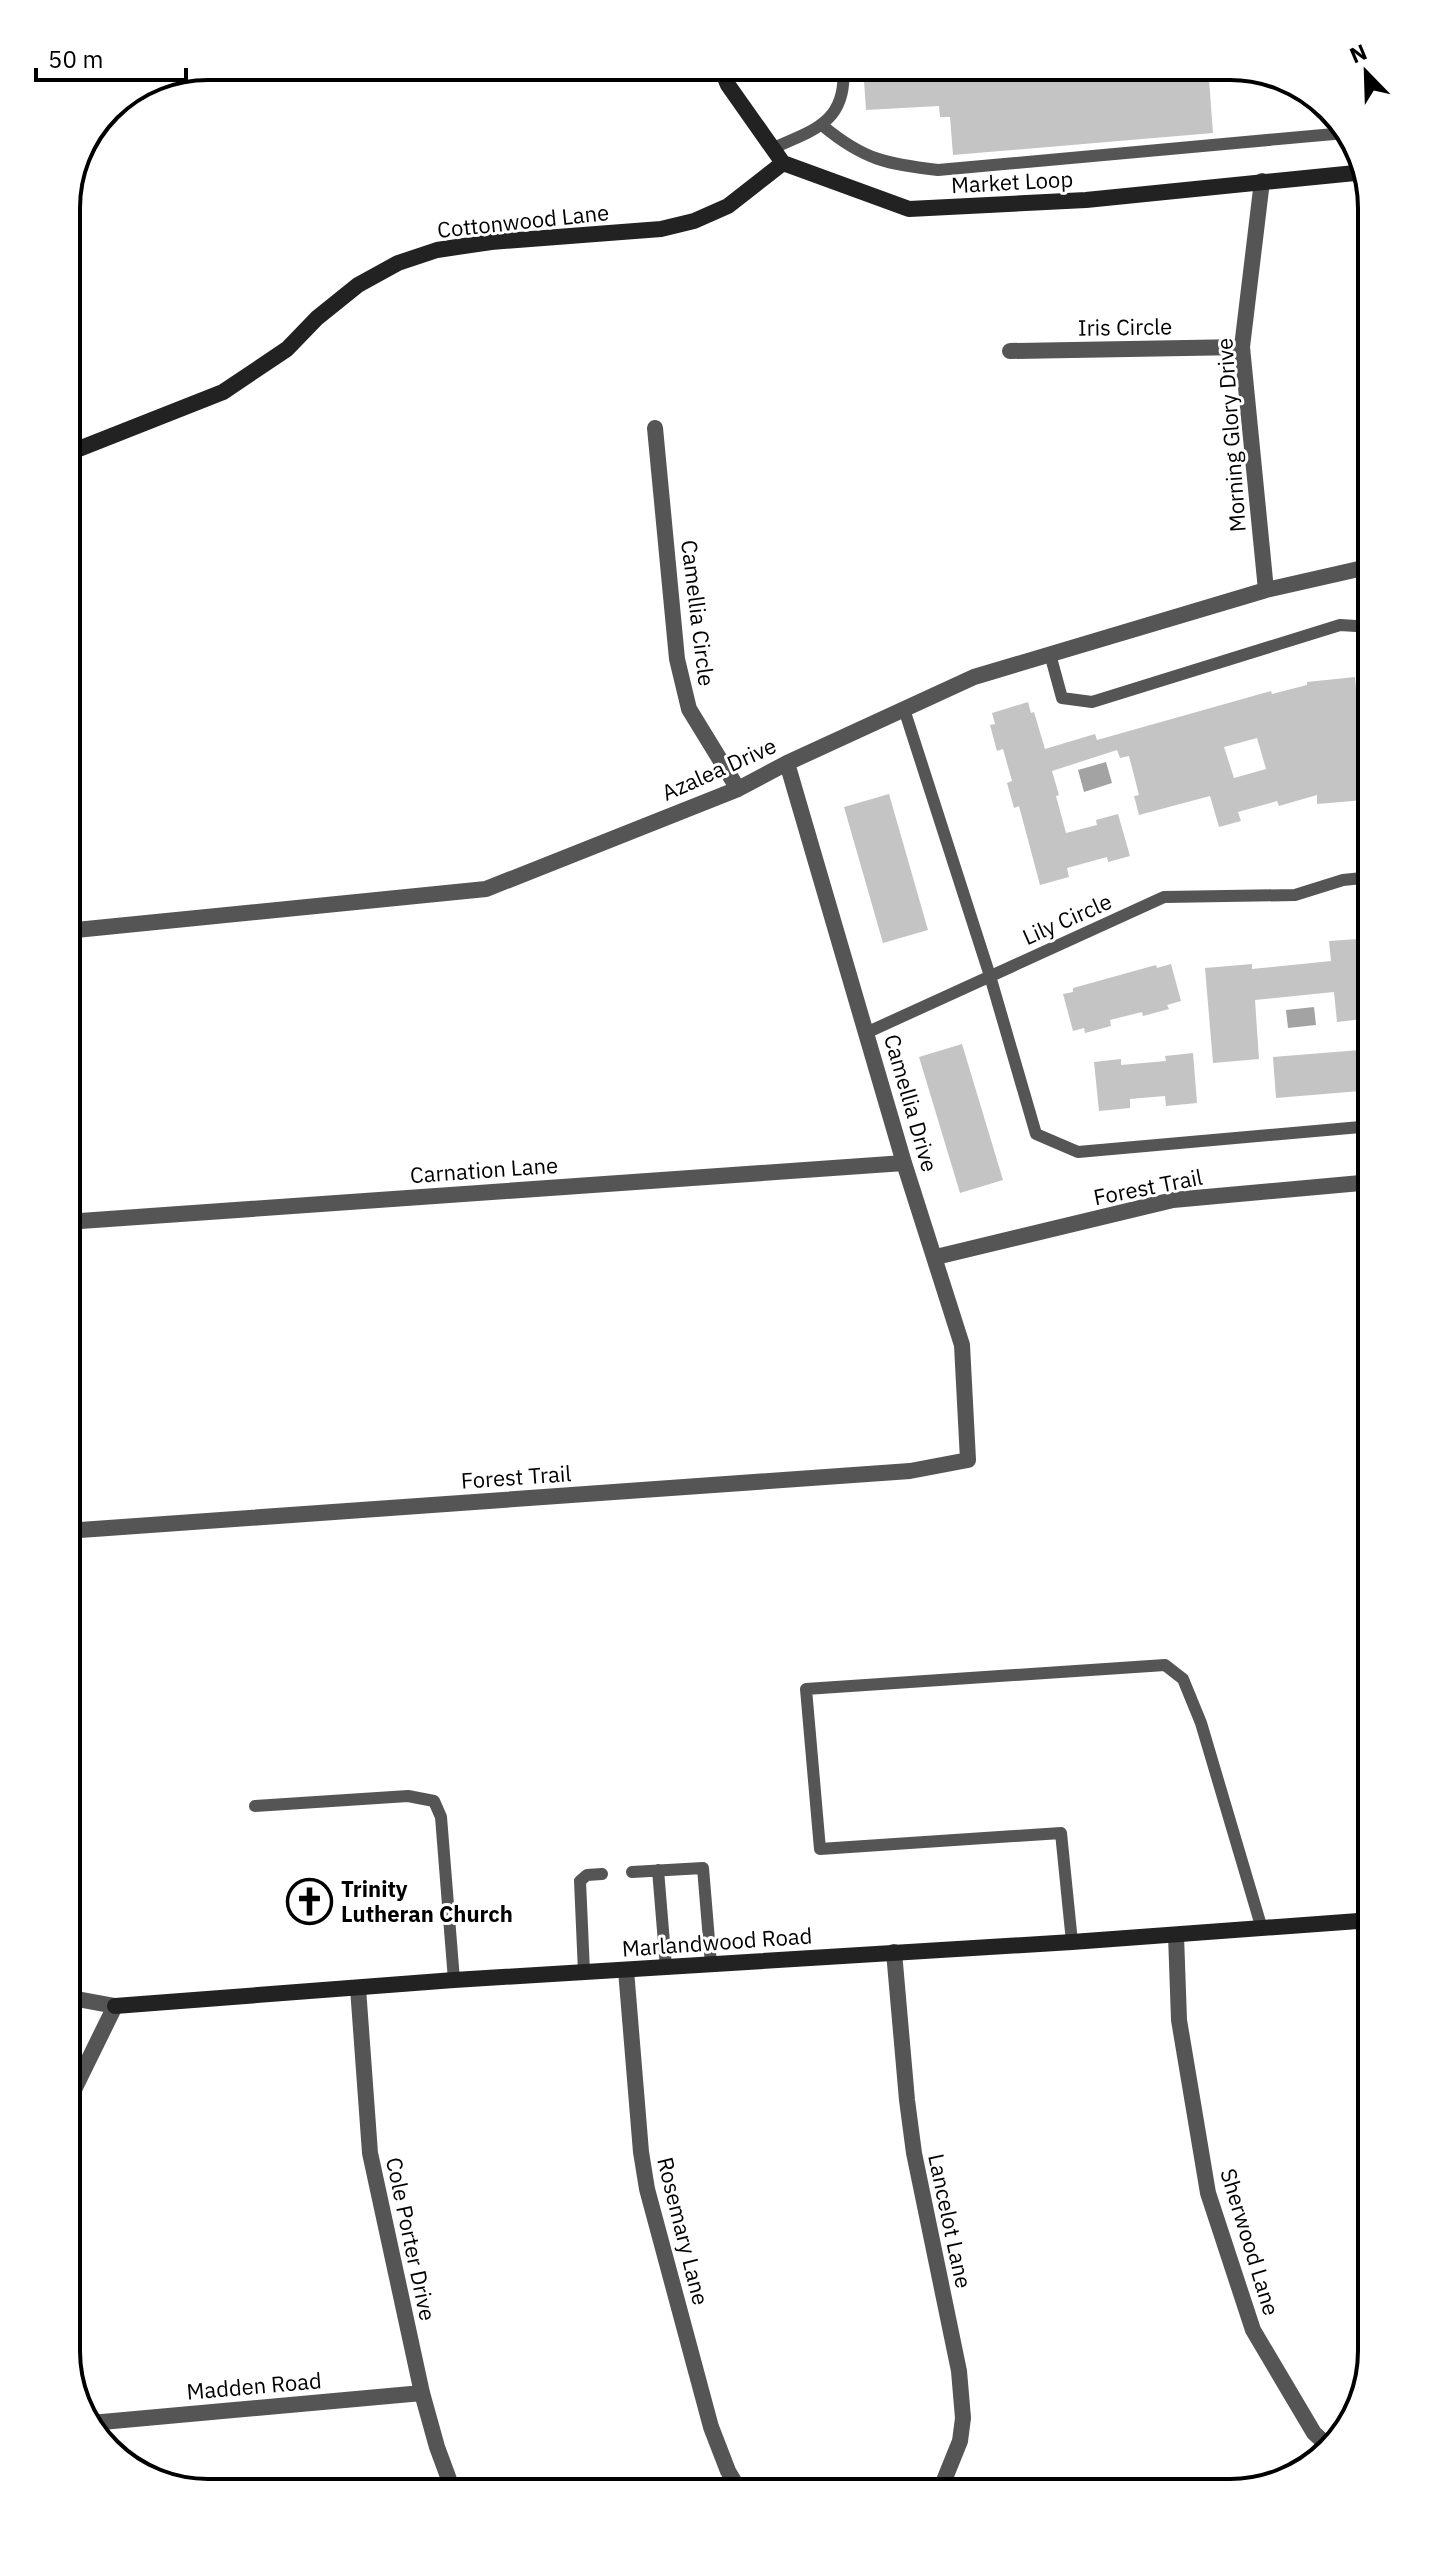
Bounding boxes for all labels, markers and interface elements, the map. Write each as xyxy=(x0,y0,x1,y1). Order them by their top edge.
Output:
scale bar xyxy=(36,32,186,82)
north arrow xyxy=(1326,32,1406,112)
text: N xyxy=(1345,37,1371,70)
text: 50 m xyxy=(48,43,103,75)
street label: Market Loop xyxy=(950,164,1074,199)
street label: Cottonwood Lane xyxy=(436,197,610,244)
street label: Iris Circle xyxy=(1077,311,1173,342)
street label: Morning Glory Drive xyxy=(1209,337,1252,533)
street label: Camellia Circle xyxy=(675,538,722,688)
street label: Azalea Drive xyxy=(657,730,781,807)
street label: Lily Circle xyxy=(1018,886,1116,951)
street label: Camellia Drive xyxy=(878,1031,945,1175)
street label: Carnation Lane xyxy=(409,1150,559,1189)
street label: Forest Trail xyxy=(1091,1162,1205,1211)
street label: Forest Trail xyxy=(460,1458,572,1495)
place label: Trinity Lutheran Church xyxy=(341,1874,513,1928)
church icon: Trinity Lutheran Church xyxy=(286,1878,334,1926)
street label: Marlandwood Road xyxy=(621,1920,813,1963)
street label: Lancelot Lane xyxy=(922,2151,979,2291)
street label: Cole Porter Drive xyxy=(380,2154,443,2323)
street label: Rosemary Lane xyxy=(651,2154,716,2308)
street label: Sherwood Lane xyxy=(1214,2165,1287,2319)
street label: Madden Road xyxy=(185,2365,323,2406)

